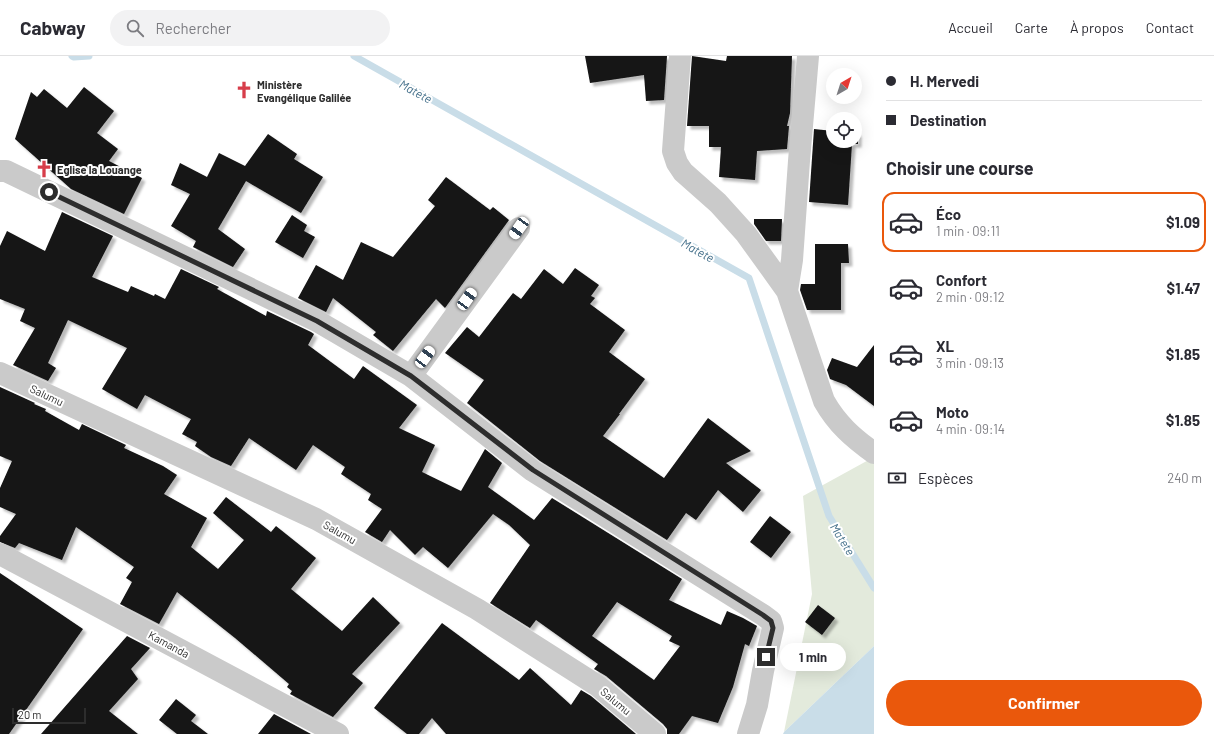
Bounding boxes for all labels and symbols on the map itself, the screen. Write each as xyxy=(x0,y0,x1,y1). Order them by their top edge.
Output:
north arrow xyxy=(826,68,862,104)
water label: Matete xyxy=(397,76,435,106)
place label: Ministère Evangélique Galilée xyxy=(257,78,351,104)
church icon: Ministère Evangélique Galilée xyxy=(234,80,254,100)
church icon: Eglise la Louange xyxy=(34,159,54,179)
place label: Eglise la Louange xyxy=(57,163,142,176)
route start xyxy=(40,183,58,201)
car xyxy=(507,215,531,241)
water label: Matete xyxy=(679,235,717,265)
car xyxy=(455,286,479,312)
car xyxy=(413,344,437,370)
street label: Salumu xyxy=(28,382,66,408)
street label: Salumu xyxy=(321,518,359,546)
water label: Matete xyxy=(828,520,858,558)
street label: Kamanda xyxy=(146,628,192,660)
callout: 1 min xyxy=(780,643,846,671)
route end xyxy=(757,648,775,666)
street label: Salumu xyxy=(598,685,634,717)
scale bar xyxy=(12,706,86,725)

